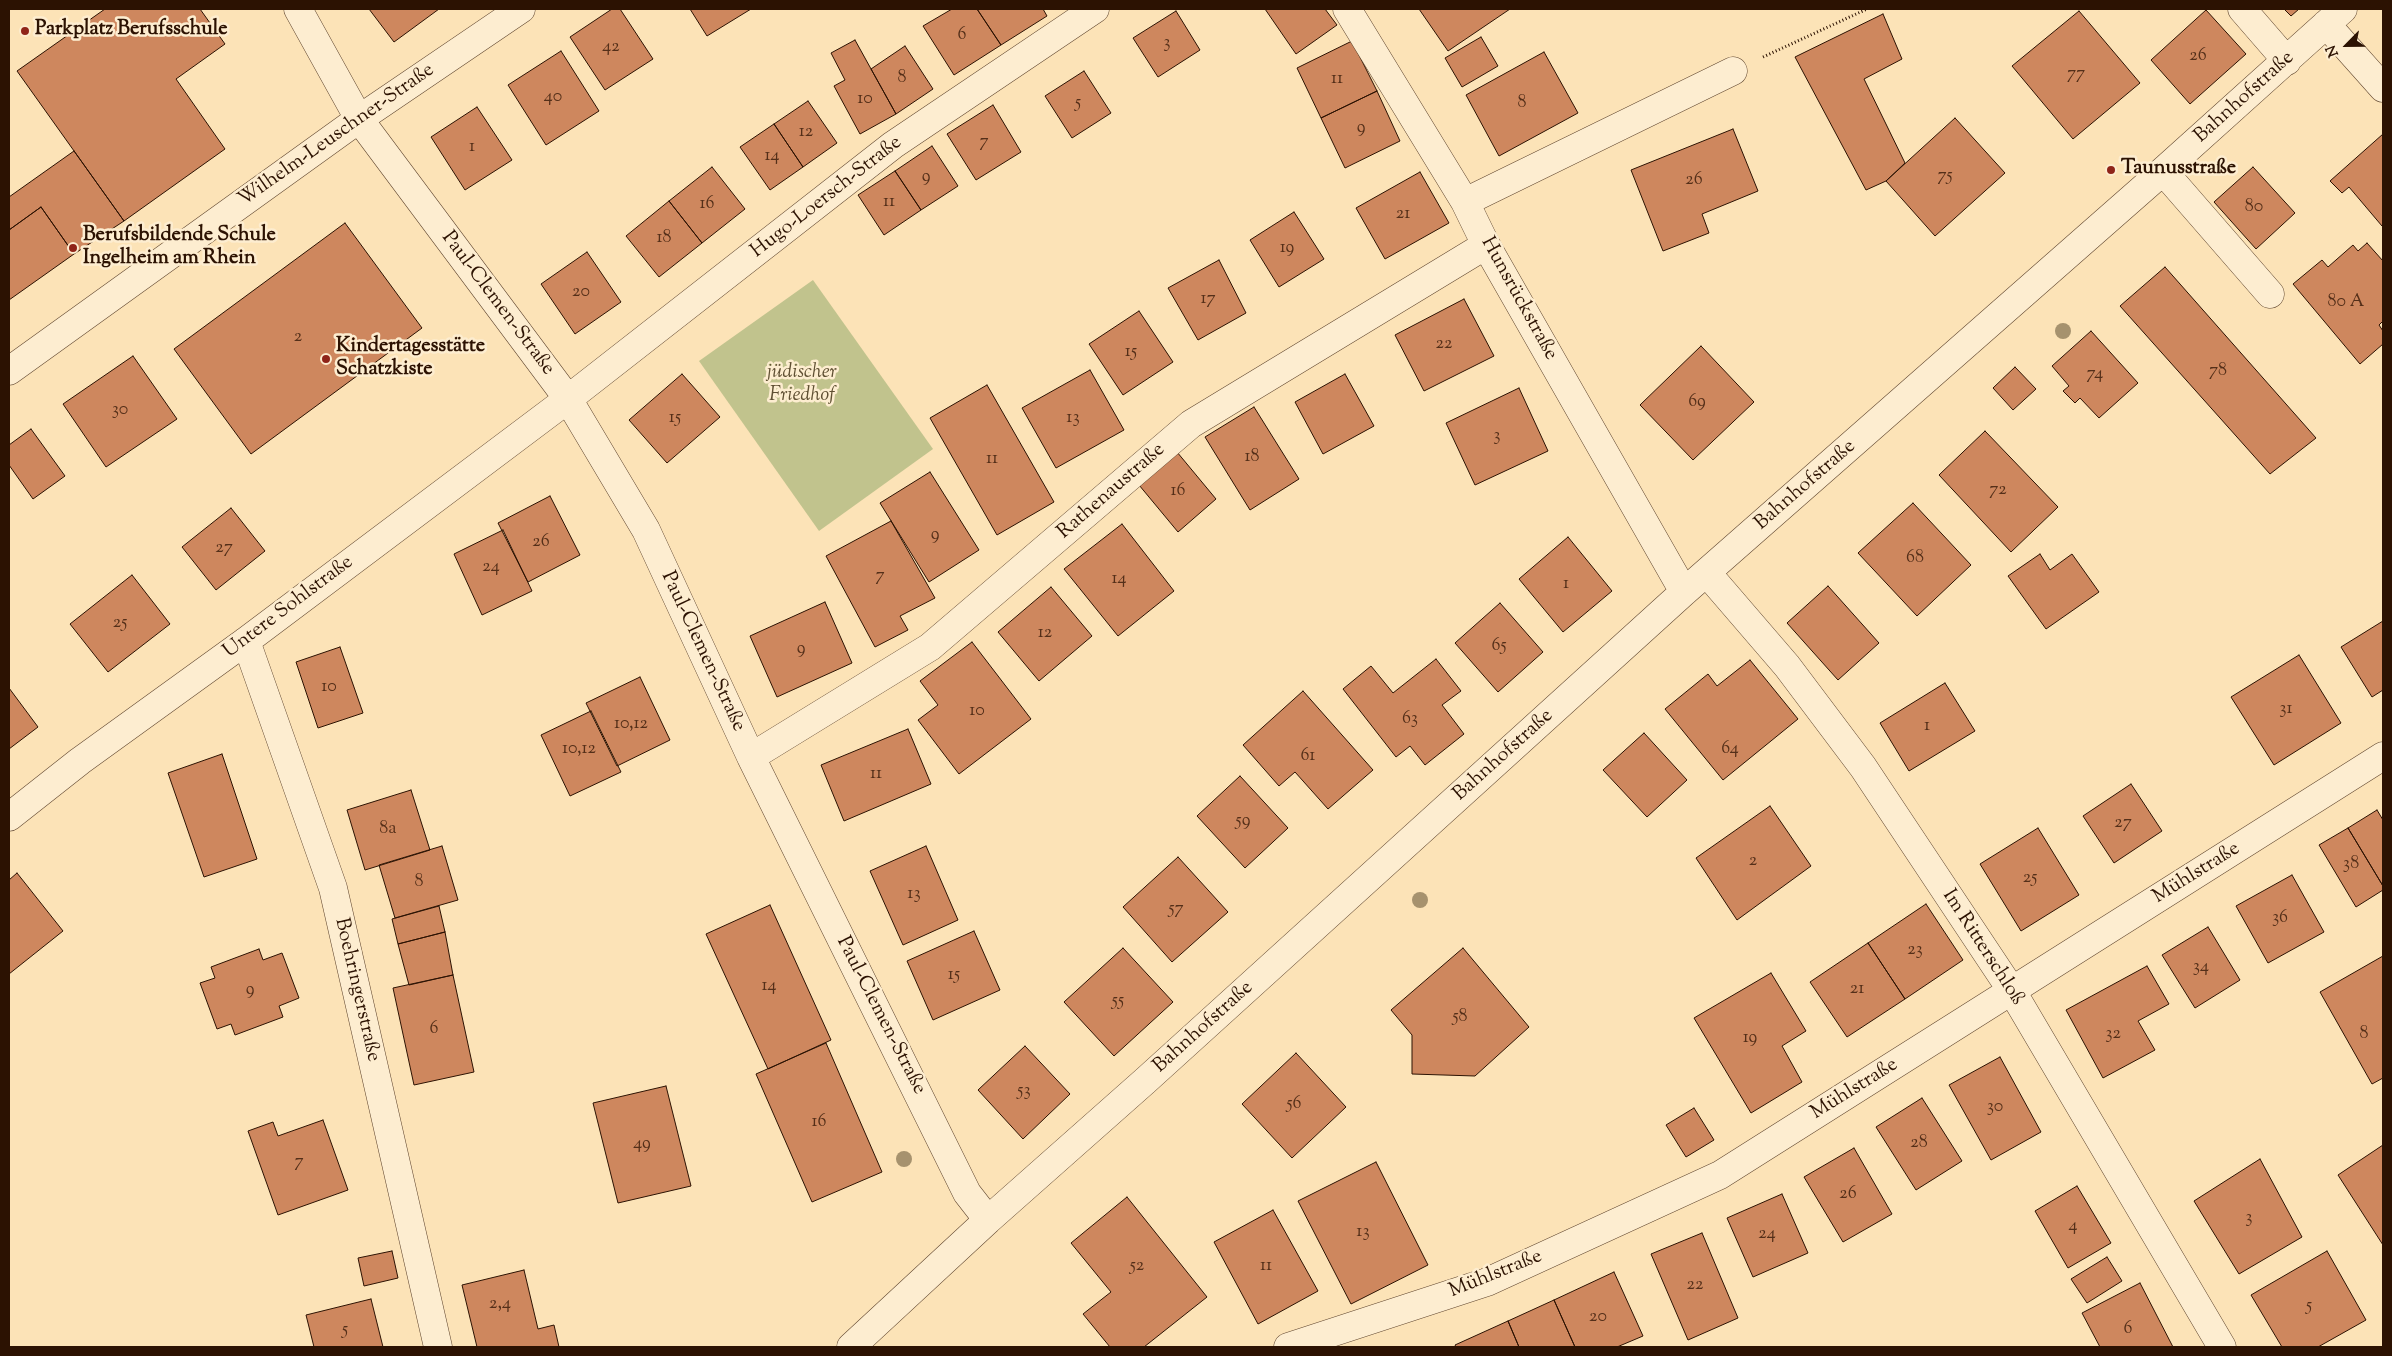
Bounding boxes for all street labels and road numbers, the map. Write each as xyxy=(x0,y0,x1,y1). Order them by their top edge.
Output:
street label: Bahnhofstraße xyxy=(2190,47,2300,149)
street label: Wilhelm-Leuschner-Straße xyxy=(234,59,440,213)
street label: Hugo-Loersch-Straße xyxy=(747,132,907,264)
street label: Paul-Clemen-Straße xyxy=(435,227,559,381)
street label: Hunsrückstraße xyxy=(1474,233,1562,365)
street label: Bahnhofstraße xyxy=(1751,436,1861,536)
street label: Rathenaustraße xyxy=(1053,439,1171,545)
street label: Untere Sohlstraße xyxy=(219,551,359,665)
street label: Paul-Clemen-Straße xyxy=(654,568,750,736)
street label: Bahnhofstraße xyxy=(1449,705,1559,807)
street label: Mühlstraße xyxy=(2149,838,2245,910)
street label: Im Ritterschloß xyxy=(1936,886,2028,1010)
street label: Boehringerstraße xyxy=(328,916,384,1064)
street label: Paul-Clemen-Straße xyxy=(830,933,930,1099)
street label: Bahnhofstraße xyxy=(1149,977,1259,1079)
street label: Mühlstraße xyxy=(1807,1054,1903,1126)
street label: Mühlstraße xyxy=(1446,1245,1546,1305)

